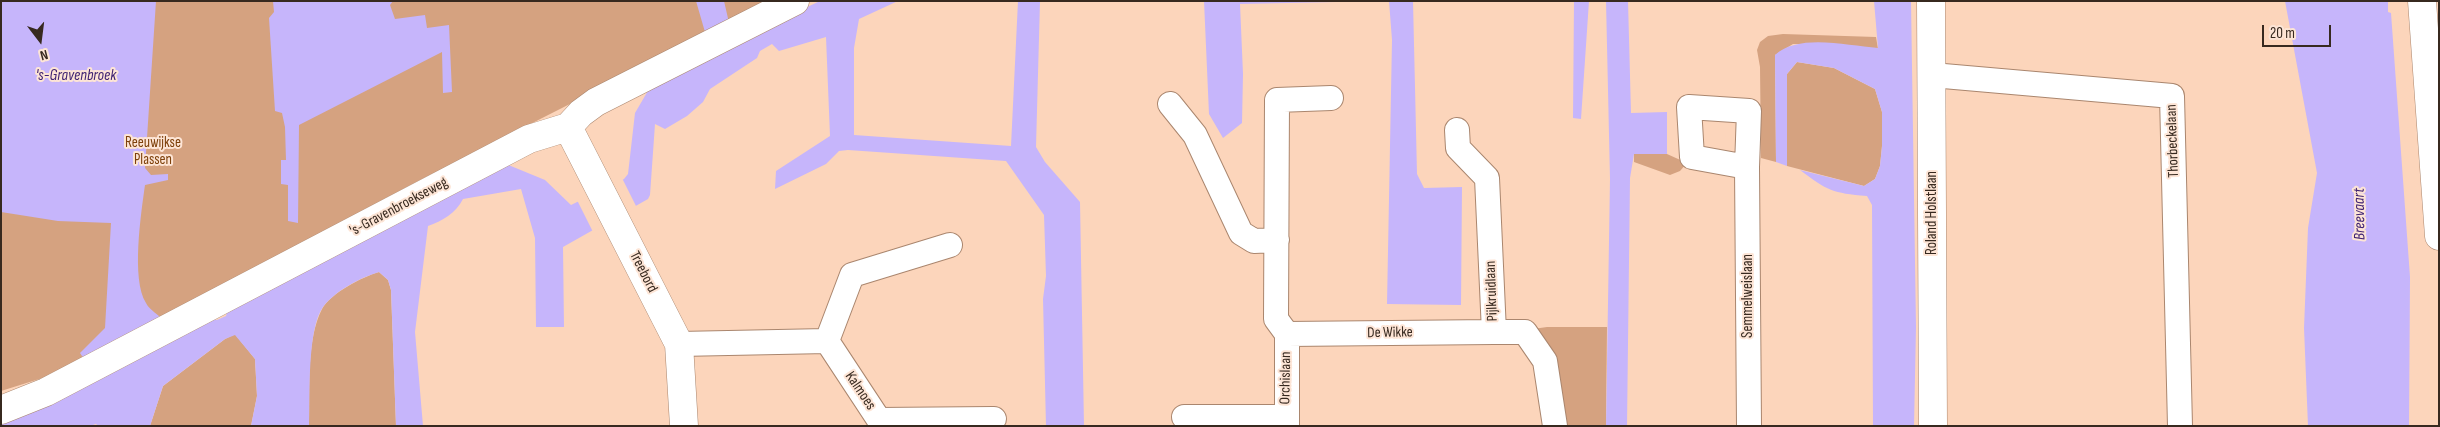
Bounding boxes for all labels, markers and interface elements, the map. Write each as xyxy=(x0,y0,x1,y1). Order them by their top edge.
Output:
north arrow xyxy=(15,15,65,65)
scale bar xyxy=(2265,15,2334,47)
text: 20 m xyxy=(2270,24,2295,43)
text: N xyxy=(38,46,50,64)
water label: 's-Gravenbroek xyxy=(36,66,116,86)
street label: Thorbeckelaan xyxy=(2163,104,2183,178)
park label: Reeuwijkse Plassen xyxy=(125,134,181,169)
street label: Roland Holstlaan xyxy=(1923,171,1941,255)
street label: 's-Gravenbroekseweg xyxy=(347,174,451,240)
water label: Breevaart xyxy=(2350,188,2370,240)
street label: Treebord xyxy=(625,248,661,296)
street label: Semmelweislaan xyxy=(1739,254,1757,338)
street label: Pijlkruidlaan xyxy=(1482,260,1502,322)
street label: De Wikke xyxy=(1367,324,1413,342)
street label: Orchislaan xyxy=(1277,351,1295,405)
street label: Kalmoes xyxy=(841,368,879,414)

